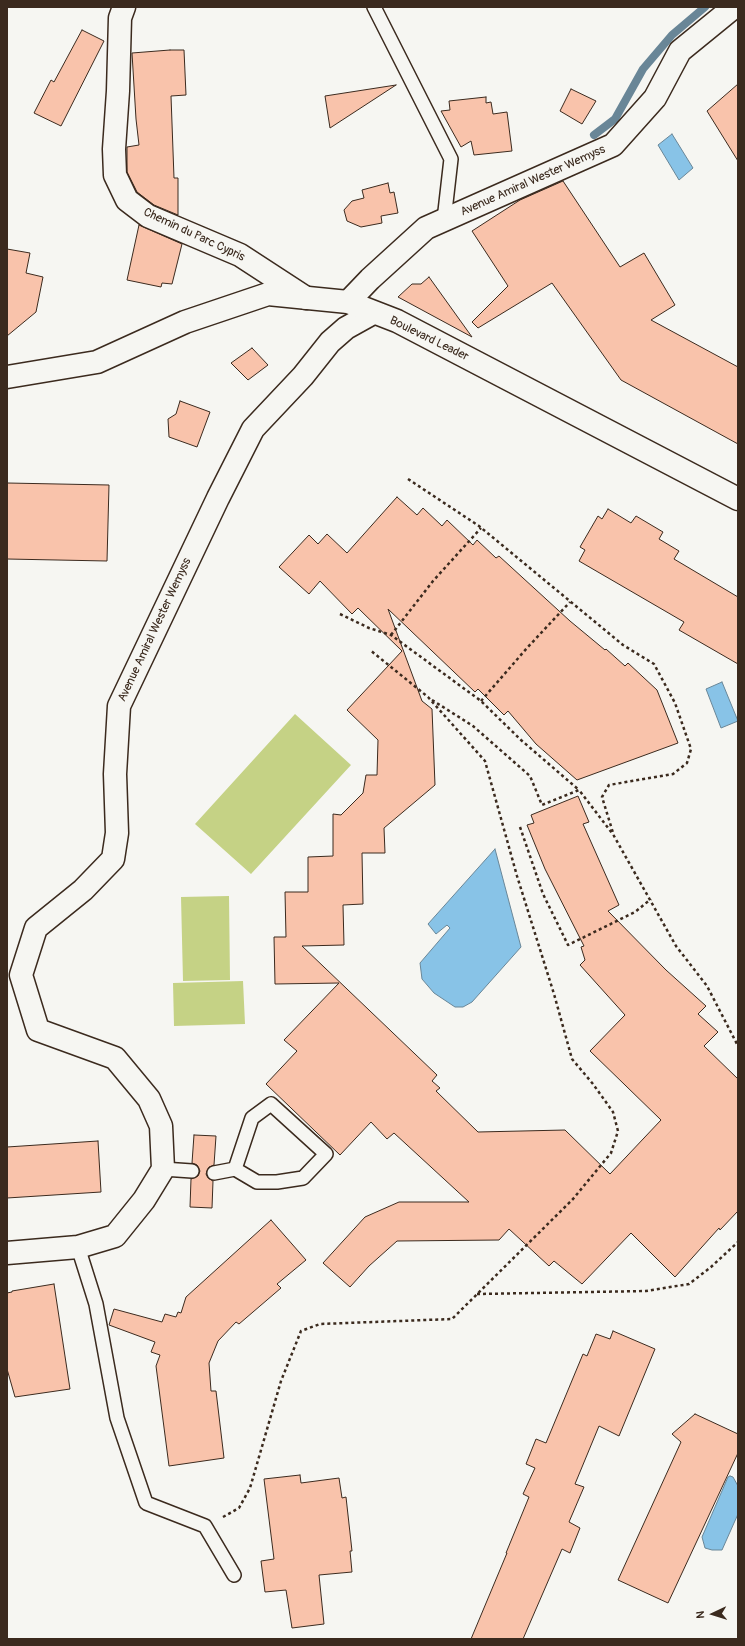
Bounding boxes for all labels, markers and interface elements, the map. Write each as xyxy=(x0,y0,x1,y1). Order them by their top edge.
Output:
street label: Avenue Amiral Wester Wemyss xyxy=(458,143,608,219)
street label: Chemin du Parc Cypris xyxy=(141,205,247,265)
street label: Boulevard Leader xyxy=(387,314,471,364)
street label: Avenue Amiral Wester Wemyss xyxy=(115,556,195,704)
north arrow xyxy=(693,1594,733,1634)
text: N xyxy=(694,1611,707,1619)

